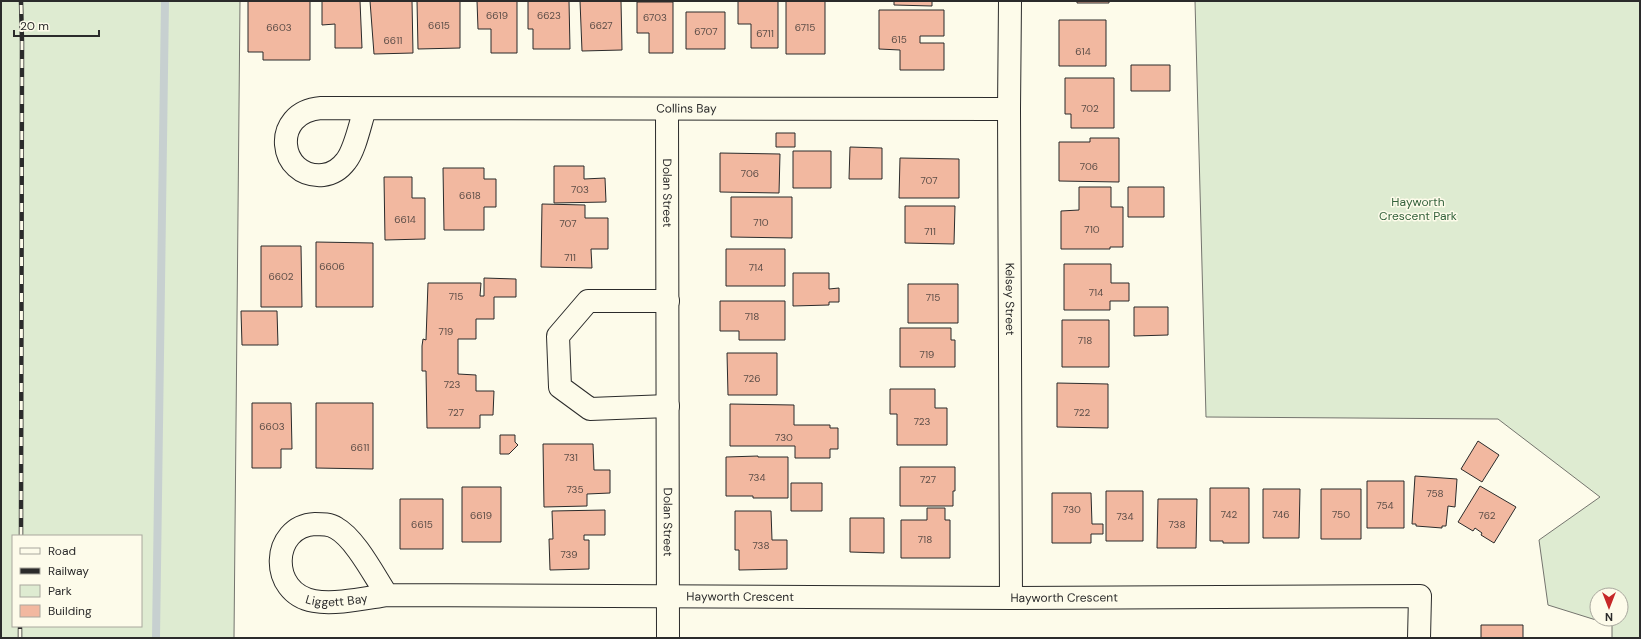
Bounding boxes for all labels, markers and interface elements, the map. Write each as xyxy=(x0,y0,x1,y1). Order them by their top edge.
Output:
house number: 6619 xyxy=(486,9,508,22)
house number: 6623 xyxy=(537,9,561,22)
house number: 6703 xyxy=(643,11,667,24)
scale bar xyxy=(14,12,99,38)
text: 20 m xyxy=(20,18,49,34)
house number: 6615 xyxy=(428,19,450,32)
house number: 6627 xyxy=(589,19,613,32)
house number: 6603 xyxy=(266,21,292,34)
house number: 6715 xyxy=(795,21,815,34)
house number: 6707 xyxy=(694,25,718,38)
house number: 6711 xyxy=(756,27,774,40)
house number: 615 xyxy=(891,33,907,46)
house number: 6611 xyxy=(384,34,402,47)
house number: 614 xyxy=(1075,45,1091,58)
street label: Collins Bay xyxy=(656,100,717,117)
house number: 702 xyxy=(1081,102,1099,115)
street label: Dolan Street xyxy=(659,159,675,228)
house number: 706 xyxy=(1080,160,1098,173)
house number: 706 xyxy=(741,167,759,180)
house number: 707 xyxy=(920,174,938,187)
house number: 703 xyxy=(571,183,589,196)
house number: 6618 xyxy=(459,189,481,202)
park label: Hayworth Crescent Park xyxy=(1379,194,1457,224)
house number: 6614 xyxy=(394,213,416,226)
house number: 710 xyxy=(753,216,769,229)
house number: 707 xyxy=(559,217,577,230)
house number: 710 xyxy=(1084,223,1100,236)
house number: 711 xyxy=(924,225,936,238)
house number: 711 xyxy=(564,251,576,264)
house number: 6606 xyxy=(319,260,345,273)
house number: 714 xyxy=(749,261,763,274)
street label: Kelsey Street xyxy=(1002,263,1018,336)
house number: 6602 xyxy=(268,270,294,283)
house number: 714 xyxy=(1089,286,1103,299)
house number: 715 xyxy=(449,290,463,303)
house number: 715 xyxy=(926,291,940,304)
house number: 718 xyxy=(745,310,759,323)
house number: 719 xyxy=(439,325,453,338)
house number: 718 xyxy=(1078,334,1092,347)
house number: 719 xyxy=(920,348,934,361)
house number: 726 xyxy=(743,372,761,385)
house number: 723 xyxy=(444,378,460,391)
house number: 727 xyxy=(448,406,464,419)
house number: 722 xyxy=(1074,406,1091,419)
house number: 723 xyxy=(914,415,930,428)
house number: 6603 xyxy=(259,420,285,433)
house number: 730 xyxy=(775,431,793,444)
house number: 6611 xyxy=(351,441,369,454)
house number: 731 xyxy=(564,451,578,464)
house number: 734 xyxy=(748,471,766,484)
house number: 727 xyxy=(920,473,936,486)
house number: 735 xyxy=(566,483,584,496)
house number: 758 xyxy=(1426,487,1444,500)
street label: Dolan Street xyxy=(660,488,676,557)
house number: 754 xyxy=(1376,499,1394,512)
house number: 730 xyxy=(1063,503,1081,516)
house number: 742 xyxy=(1221,508,1238,521)
house number: 746 xyxy=(1272,508,1290,521)
house number: 750 xyxy=(1332,508,1350,521)
house number: 6619 xyxy=(470,509,492,522)
house number: 762 xyxy=(1479,509,1496,522)
house number: 734 xyxy=(1116,510,1134,523)
house number: 6615 xyxy=(411,518,433,531)
house number: 738 xyxy=(1168,518,1186,531)
house number: 718 xyxy=(918,533,932,546)
legend xyxy=(12,535,142,627)
house number: 738 xyxy=(752,539,770,552)
text: Road xyxy=(48,543,76,559)
house number: 739 xyxy=(561,548,577,561)
text: Railway xyxy=(48,563,89,579)
text: Park xyxy=(48,583,72,599)
north arrow xyxy=(1589,587,1629,627)
street label: Hayworth Crescent xyxy=(686,588,794,605)
street label: Hayworth Crescent xyxy=(1010,589,1118,606)
street label: Liggett Bay xyxy=(304,590,369,610)
text: Building xyxy=(48,603,92,619)
text: N xyxy=(1605,610,1613,624)

